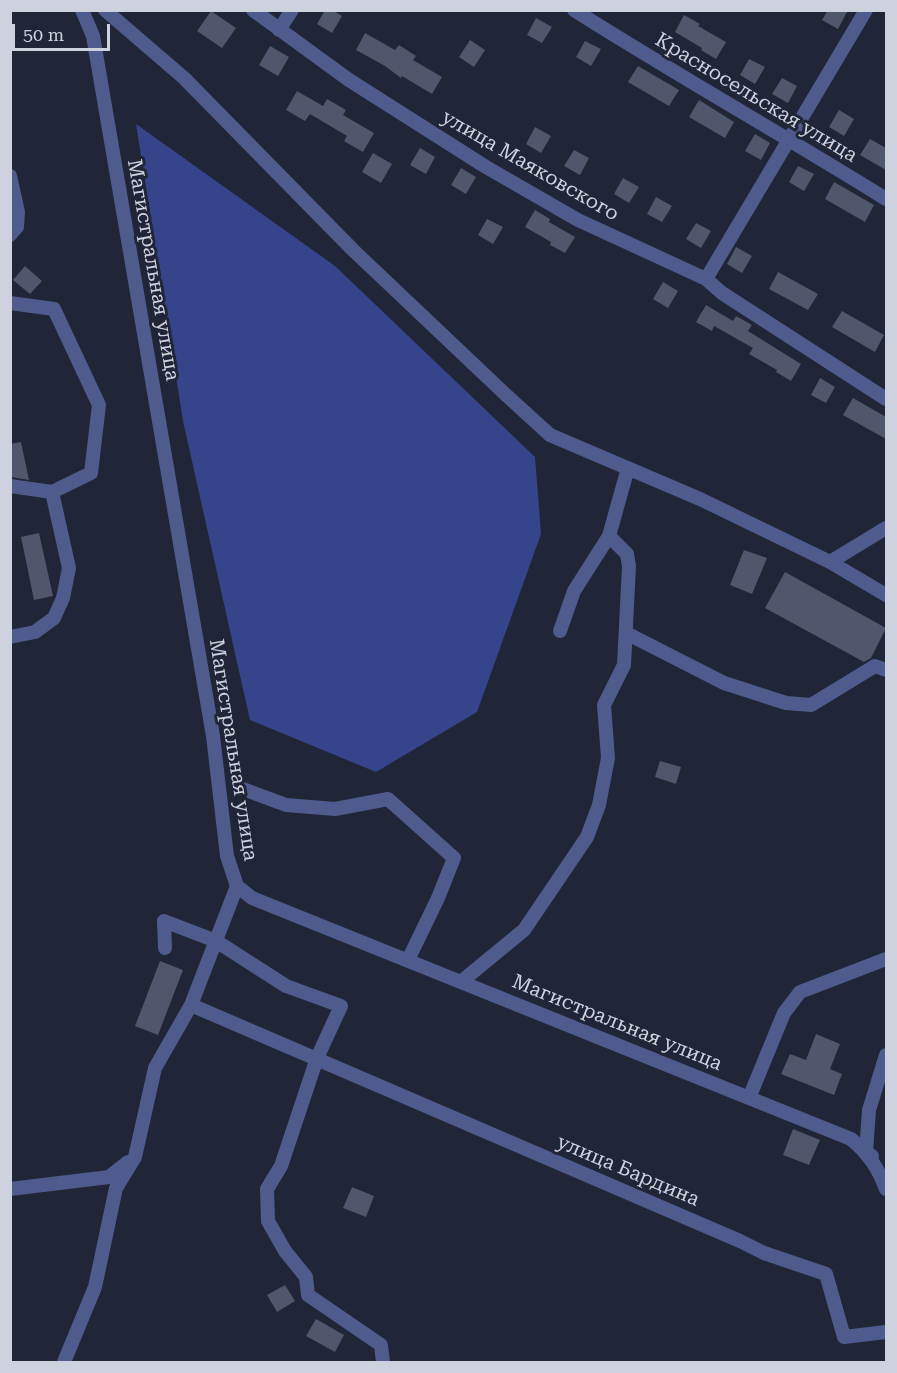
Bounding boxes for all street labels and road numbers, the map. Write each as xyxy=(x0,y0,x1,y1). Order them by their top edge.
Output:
street label: Красносельская улица xyxy=(651,28,861,168)
street label: улица Маяковского xyxy=(437,105,623,227)
street label: Магистральная улица xyxy=(122,157,184,383)
street label: Магистральная улица xyxy=(204,637,262,863)
street label: Магистральная улица xyxy=(508,970,726,1076)
street label: улица Бардина xyxy=(553,1130,703,1212)

